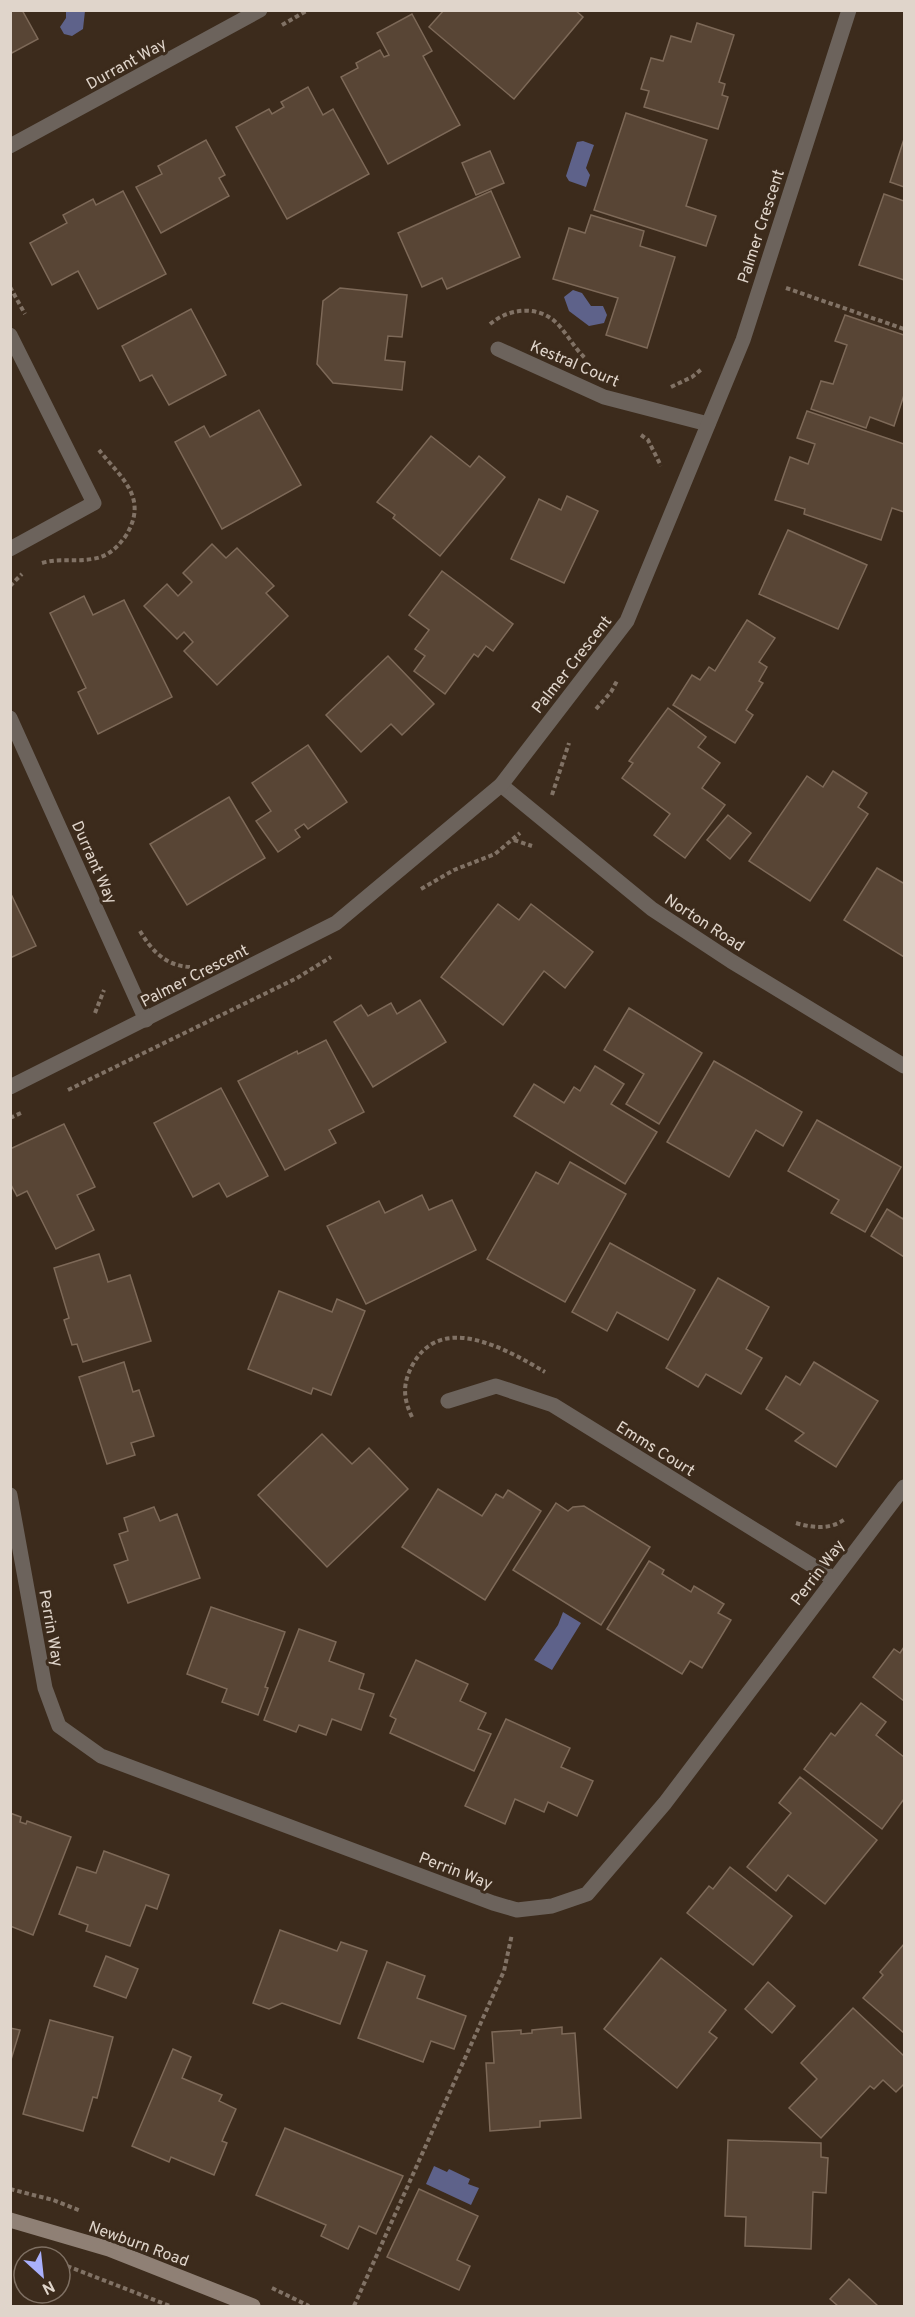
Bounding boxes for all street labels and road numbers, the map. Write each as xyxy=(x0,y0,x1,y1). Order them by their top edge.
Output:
street label: Durrant Way xyxy=(83,34,171,95)
street label: Palmer Crescent xyxy=(734,167,790,286)
street label: Kestral Court xyxy=(527,337,622,393)
street label: Palmer Crescent xyxy=(528,612,617,718)
street label: Durrant Way xyxy=(66,818,120,907)
street label: Norton Road xyxy=(660,890,748,957)
street label: Palmer Crescent xyxy=(138,941,252,1013)
street label: Emms Court xyxy=(612,1418,698,1482)
street label: Perrin Way xyxy=(787,1536,850,1610)
street label: Perrin Way xyxy=(33,1588,67,1668)
street label: Perrin Way xyxy=(415,1849,495,1895)
street label: Newburn Road xyxy=(85,2217,191,2272)

